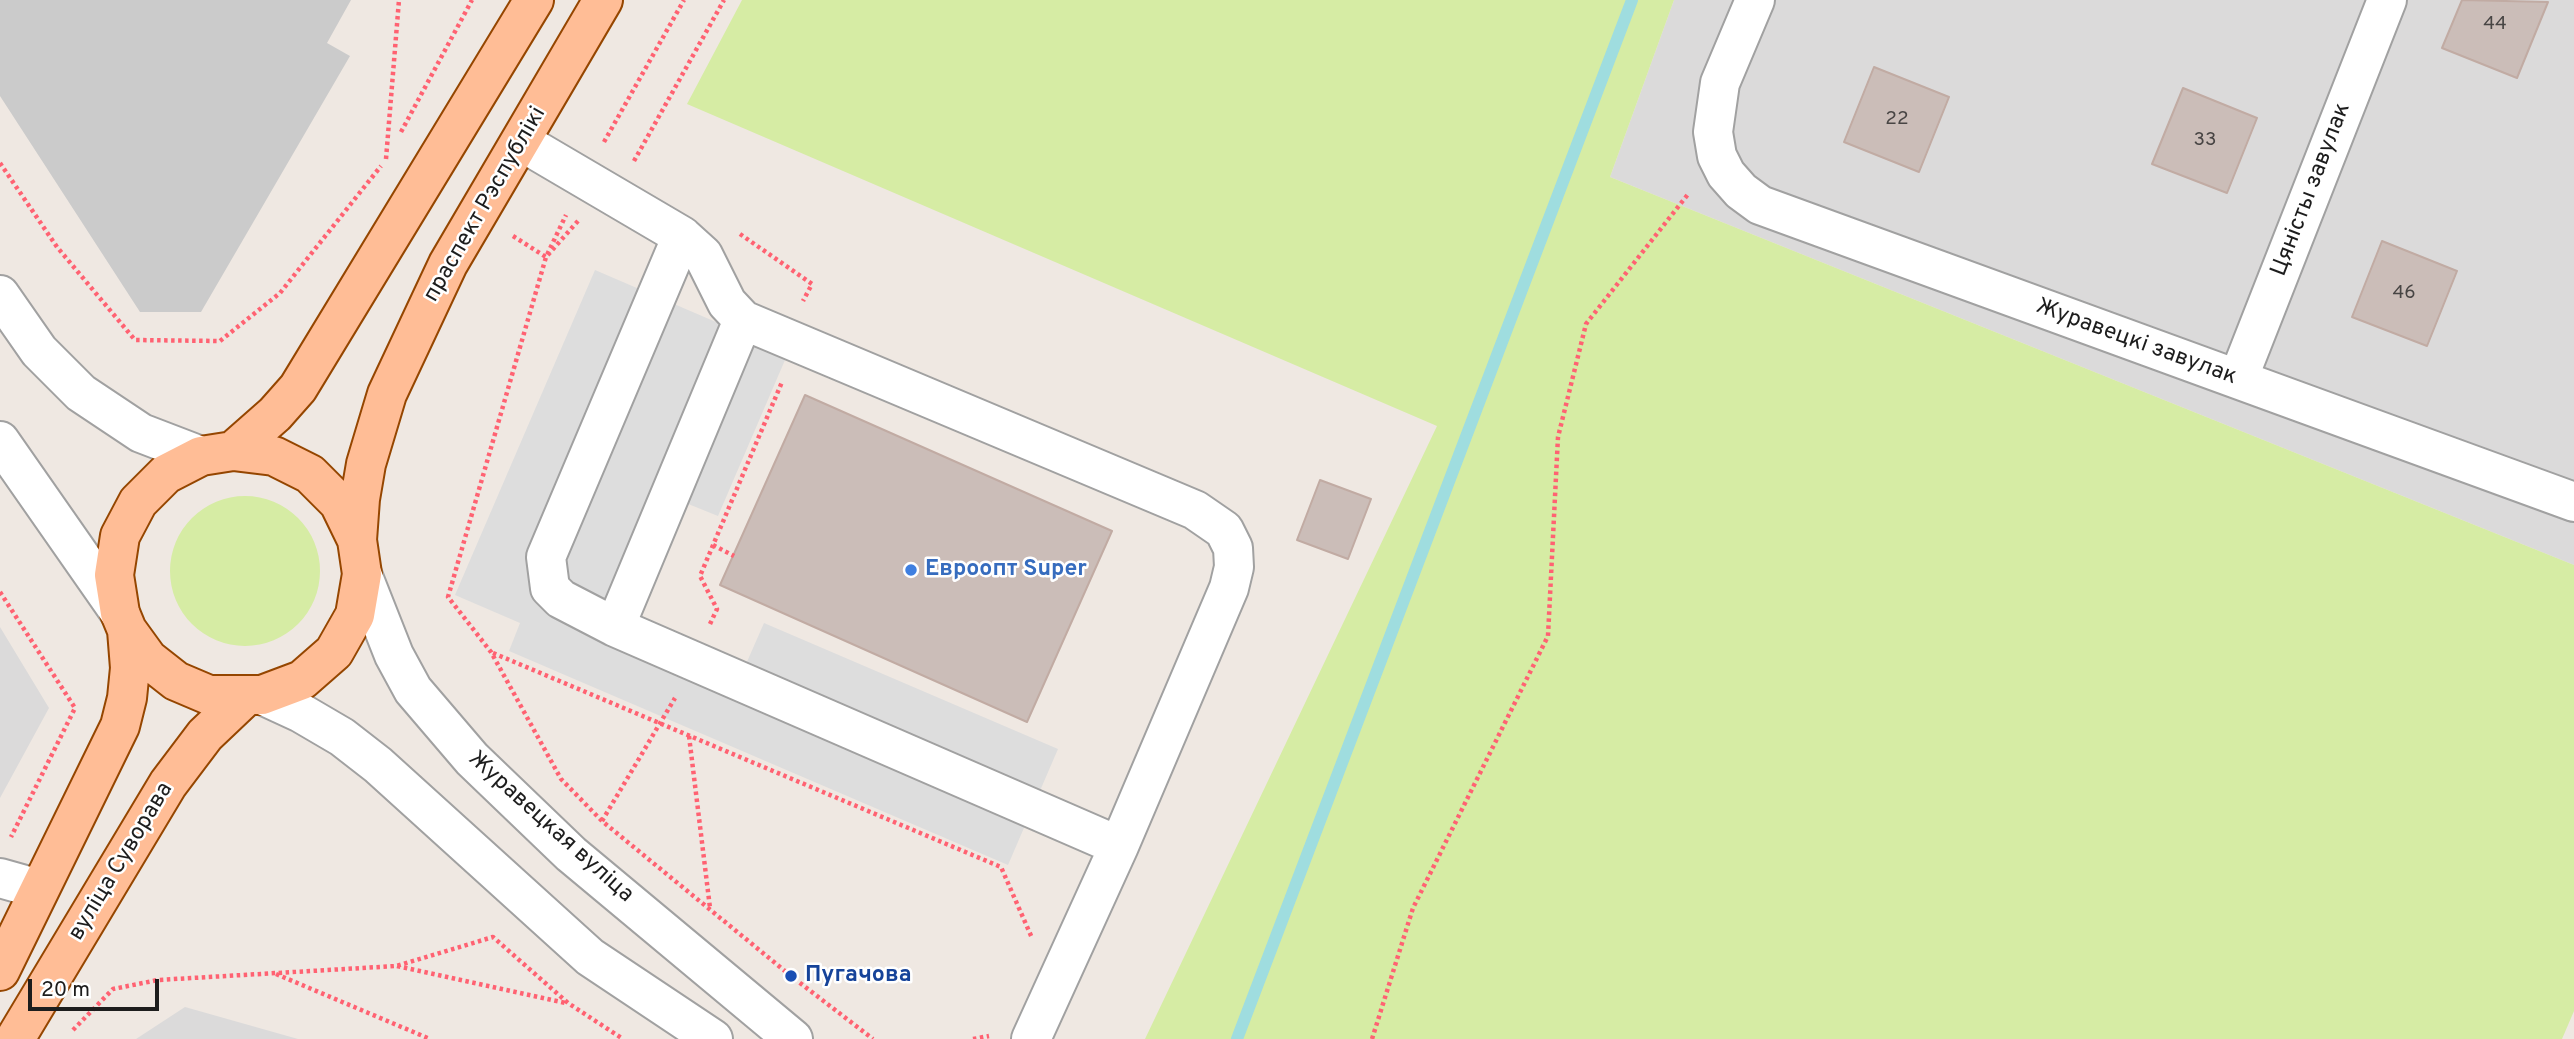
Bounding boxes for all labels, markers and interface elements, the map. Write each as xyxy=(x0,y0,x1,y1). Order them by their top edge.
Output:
house number: 44 xyxy=(2483,14,2507,36)
street label: Цяністы завулак xyxy=(2266,99,2358,281)
street label: праспект Рэспублікі xyxy=(419,102,553,308)
house number: 22 xyxy=(1885,109,1909,131)
house number: 33 xyxy=(2194,130,2216,152)
house number: 46 xyxy=(2392,283,2416,305)
street label: Журавецкі завулак xyxy=(2032,294,2240,392)
place label: Евроопт Super xyxy=(925,556,1087,584)
marker: Евроопт Super xyxy=(903,562,919,578)
street label: Журавецкая вуліца xyxy=(462,746,638,910)
street label: вуліца Суворава xyxy=(64,778,180,946)
place label: Пугачова xyxy=(805,962,911,990)
scale bar xyxy=(32,965,163,1009)
marker: Пугачова xyxy=(783,968,799,984)
text: 20 m xyxy=(41,977,90,1004)

